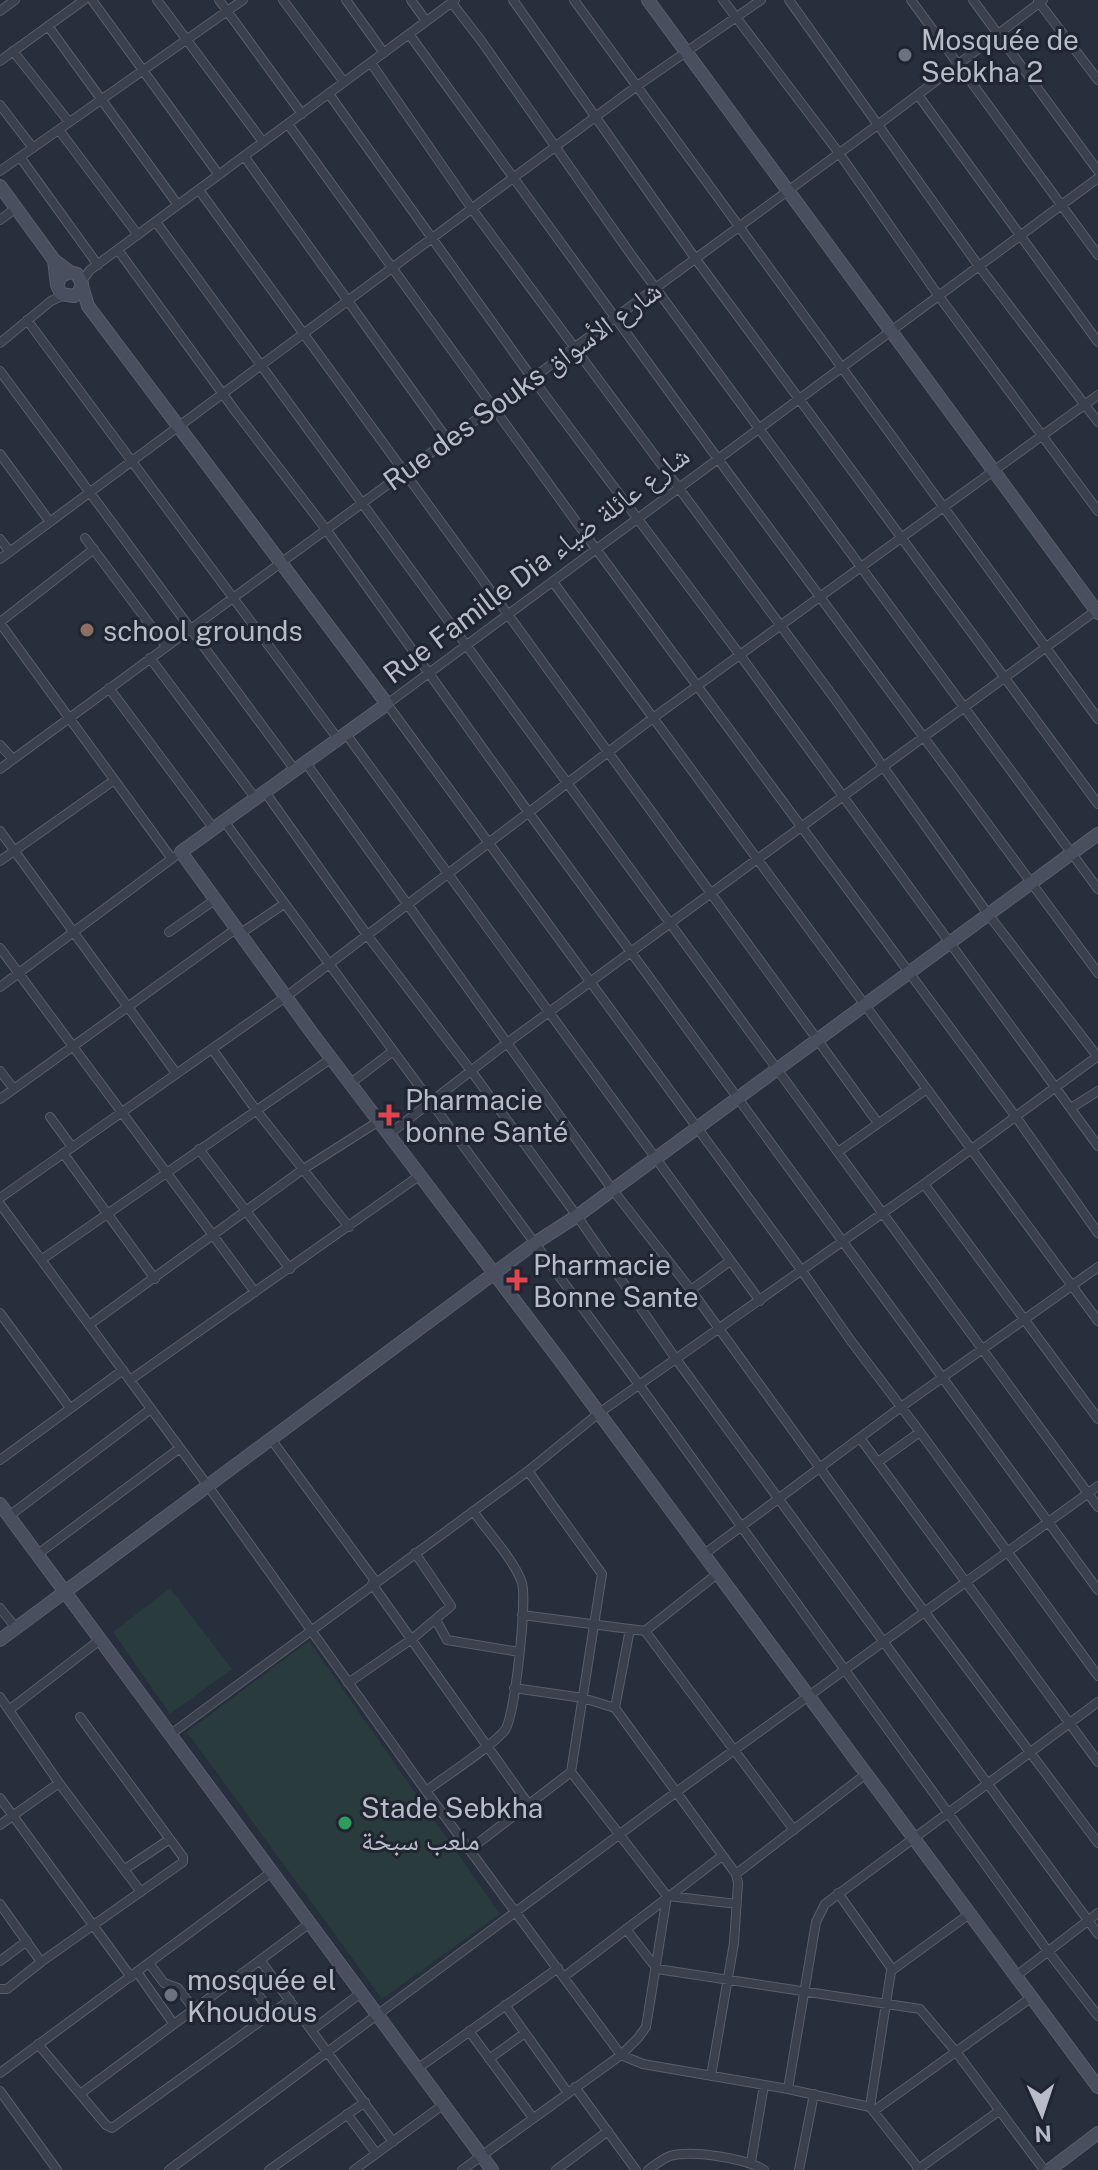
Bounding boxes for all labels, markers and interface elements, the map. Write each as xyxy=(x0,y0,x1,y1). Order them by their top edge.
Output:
place label: Mosquée de Sebkha 2 xyxy=(921,23,1079,88)
marker: Mosquée de Sebkha 2 xyxy=(896,46,914,64)
street label: Rue des Souks شارع الأسواق xyxy=(377,273,668,498)
street label: Rue Famille Dia شارع عائلة ضياء xyxy=(377,438,697,691)
place label: school grounds xyxy=(103,614,303,647)
marker: school grounds xyxy=(78,621,96,639)
place label: Pharmacie bonne Santé xyxy=(405,1083,568,1148)
marker: Pharmacie bonne Santé xyxy=(380,1106,398,1124)
place label: Pharmacie Bonne Sante xyxy=(533,1248,699,1313)
marker: Pharmacie Bonne Sante xyxy=(508,1271,526,1289)
place label: Stade Sebkha ملعب سبخة xyxy=(361,1791,543,1856)
marker: Stade Sebkha ملعب سبخة xyxy=(336,1814,354,1832)
place label: mosquée el Khoudous xyxy=(187,1963,336,2028)
marker: mosquée el Khoudous xyxy=(162,1986,180,2004)
north arrow xyxy=(1002,2074,1082,2154)
text: N xyxy=(1034,2121,1052,2147)

